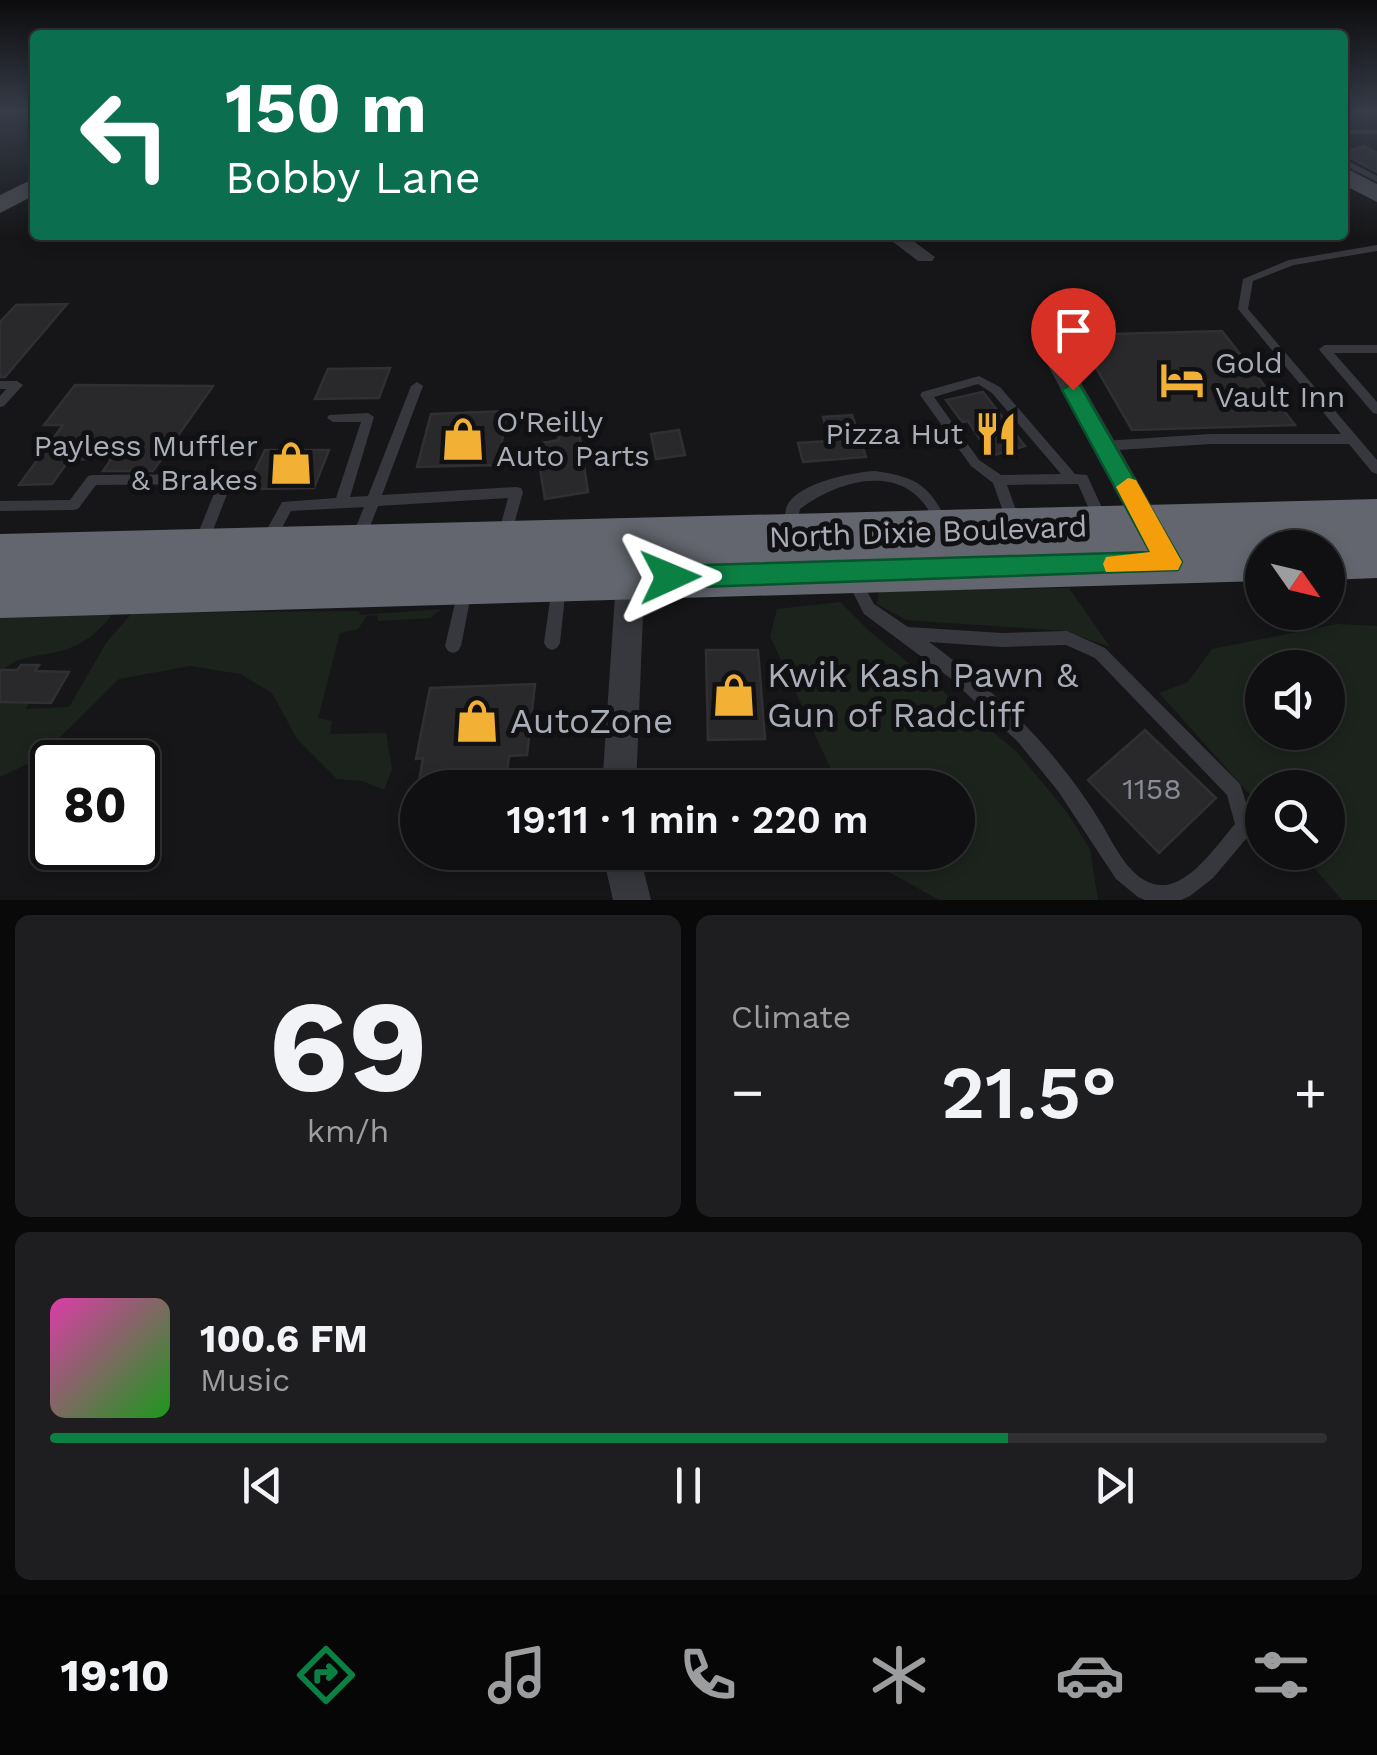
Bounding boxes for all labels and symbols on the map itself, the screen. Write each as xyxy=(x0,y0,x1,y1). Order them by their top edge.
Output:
pin xyxy=(1031,288,1116,391)
place label: Gold Vault Inn xyxy=(1215,345,1345,414)
hotel icon: Gold Vault Inn xyxy=(1158,356,1206,404)
place label: O'Reilly Auto Parts xyxy=(496,404,650,473)
restaurant icon: Pizza Hut xyxy=(972,410,1020,458)
shop icon: O'Reilly Auto Parts xyxy=(439,415,487,463)
place label: Pizza Hut xyxy=(825,416,963,451)
place label: Payless Muffler & Brakes xyxy=(34,428,258,497)
shop icon: Payless Muffler & Brakes xyxy=(267,439,315,487)
street label: North Dixie Boulevard xyxy=(768,508,1088,555)
position arrow xyxy=(618,525,722,629)
north arrow xyxy=(1245,530,1345,630)
place label: Kwik Kash Pawn & Gun of Radcliff xyxy=(767,654,1078,736)
shop icon: Kwik Kash Pawn & Gun of Radcliff xyxy=(710,671,758,719)
shop icon: AutoZone xyxy=(453,697,501,745)
place label: AutoZone xyxy=(510,700,673,742)
speed limit sign: 80 xyxy=(30,740,160,870)
house number: 1158 xyxy=(1122,771,1182,806)

